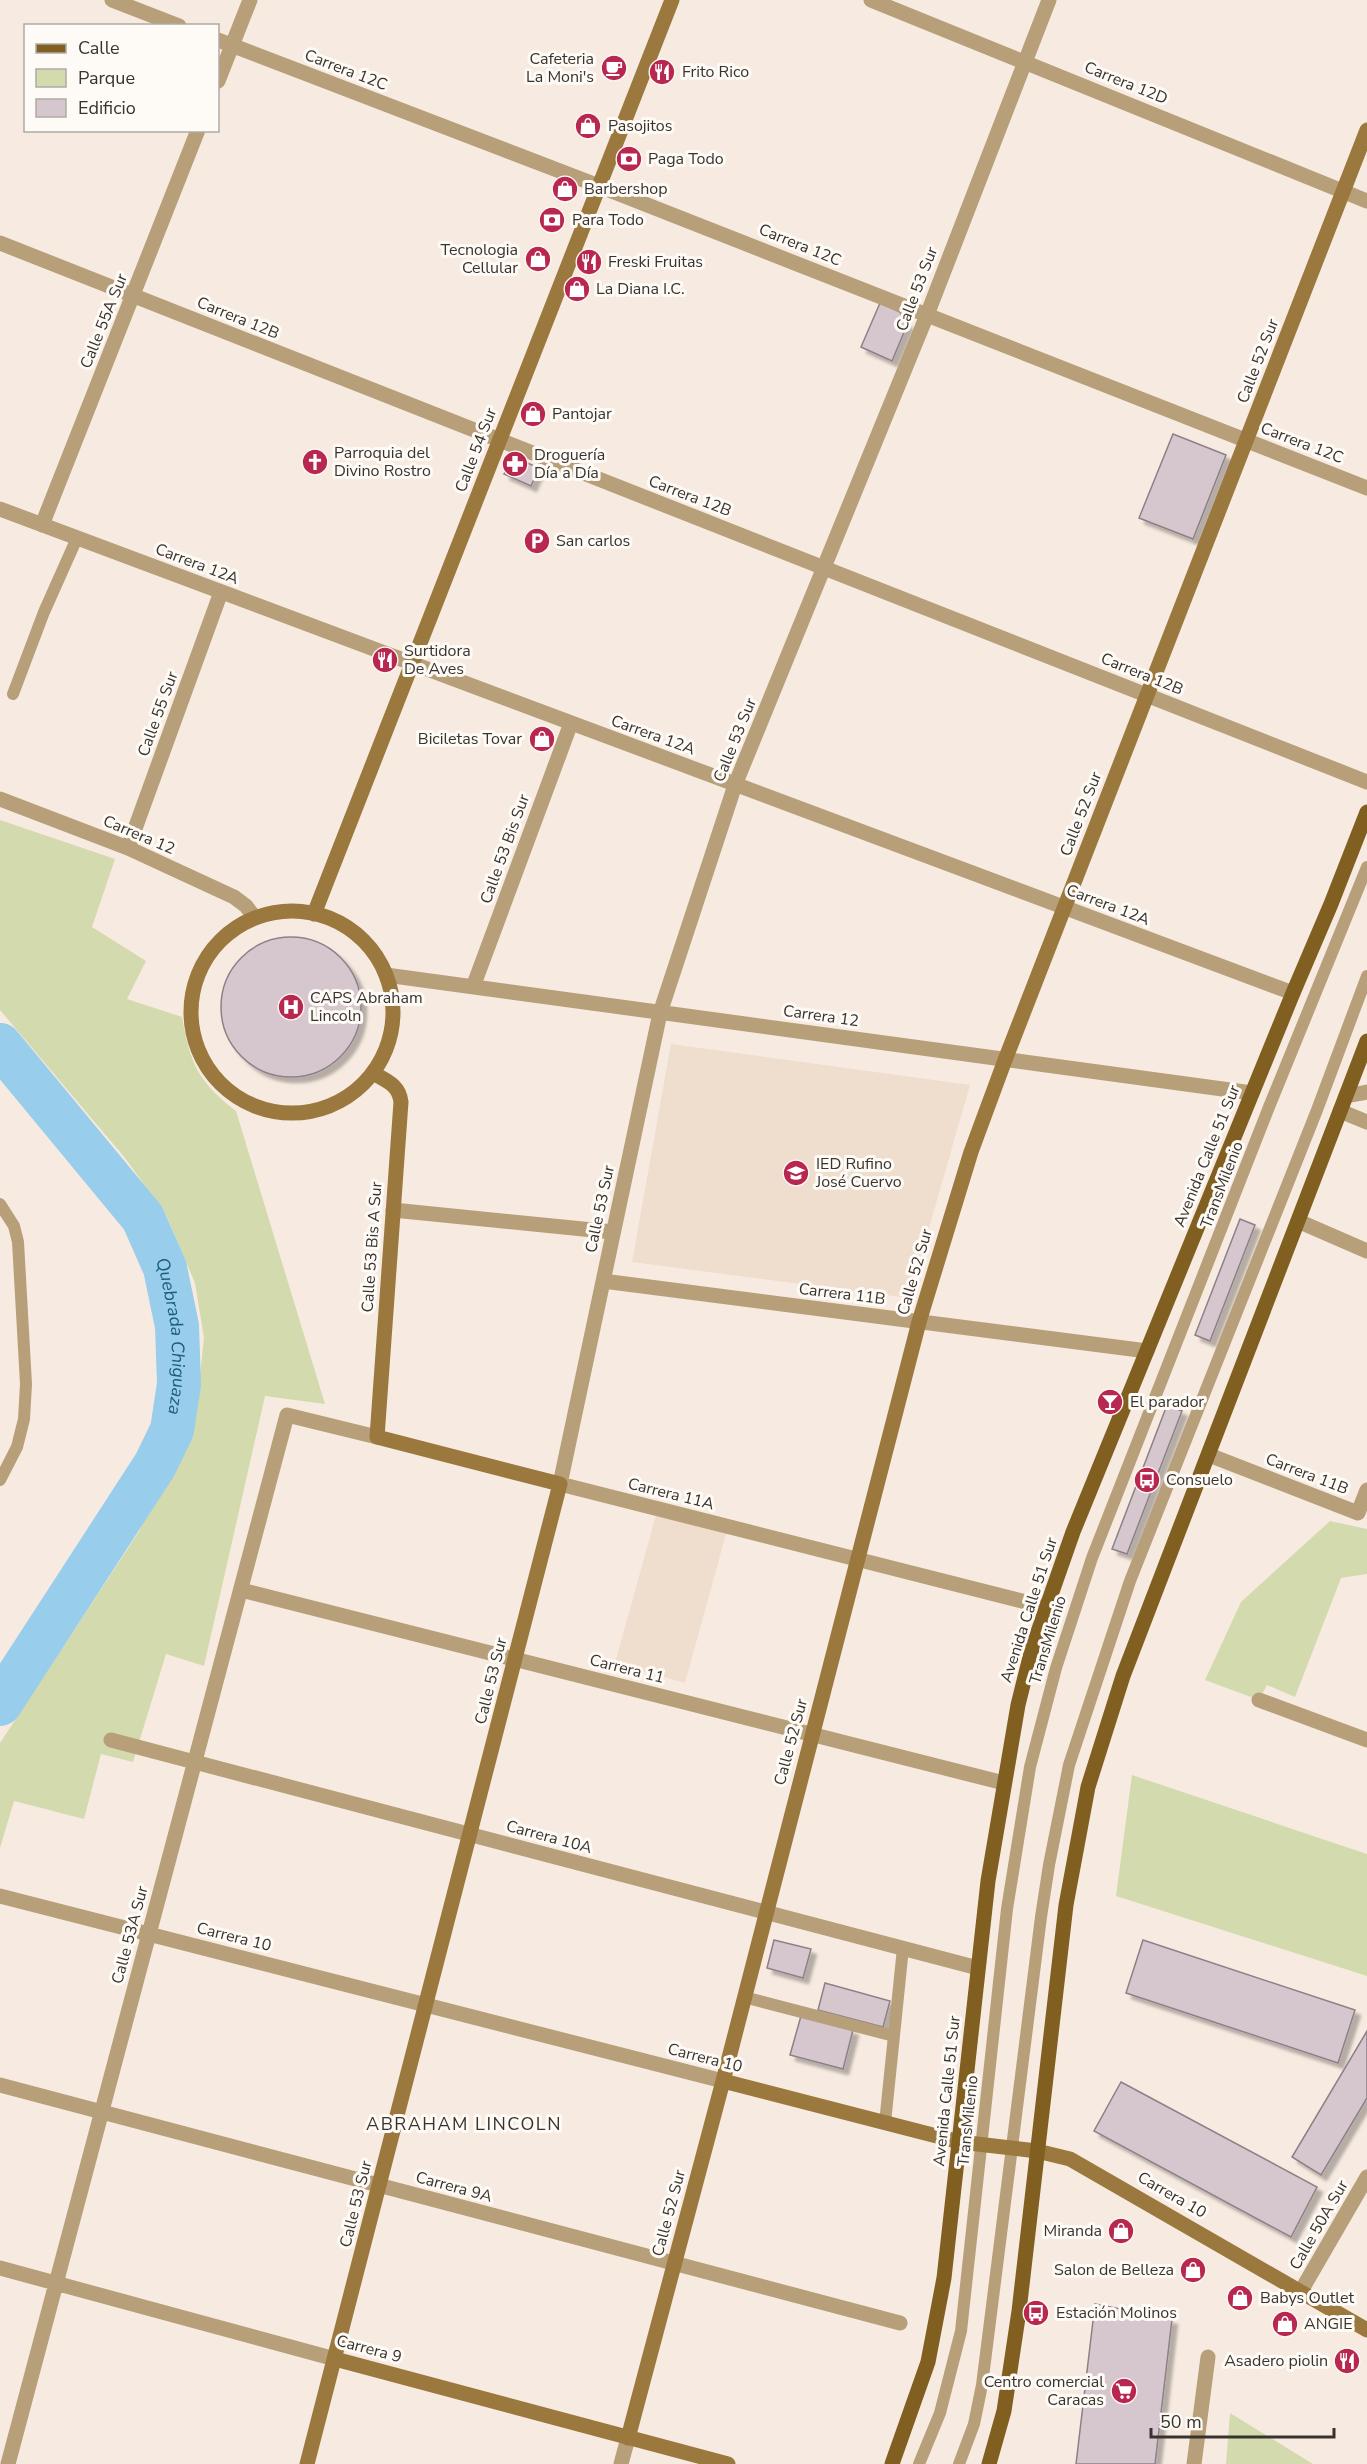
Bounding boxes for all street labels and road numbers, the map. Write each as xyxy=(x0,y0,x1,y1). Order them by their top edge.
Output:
street label: Carrera 12C xyxy=(301,44,391,96)
street label: Carrera 12D xyxy=(1081,56,1171,110)
street label: Carrera 12C xyxy=(756,218,845,272)
street label: Calle 53 Sur xyxy=(891,243,943,334)
street label: Calle 55A Sur xyxy=(75,270,133,372)
street label: Carrera 12B xyxy=(193,291,283,345)
street label: Calle 52 Sur xyxy=(1232,315,1284,406)
street label: Calle 54 Sur xyxy=(450,404,502,495)
street label: Carrera 12C xyxy=(1257,417,1347,469)
street label: Carrera 12B xyxy=(645,470,735,522)
street label: Carrera 12A xyxy=(152,538,242,590)
street label: Carrera 12B xyxy=(1097,647,1187,701)
street label: Calle 55 Sur xyxy=(132,668,184,760)
street label: Calle 53 Sur xyxy=(708,694,762,785)
street label: Carrera 12A xyxy=(608,710,698,760)
street label: Calle 52 Sur xyxy=(1055,768,1107,859)
street label: Calle 53 Bis Sur xyxy=(475,791,535,907)
street label: Carrera 12 xyxy=(100,810,178,860)
street label: Carrera 12A xyxy=(1063,879,1153,931)
street label: Carrera 12 xyxy=(782,1000,860,1032)
street label: Avenida Calle 51 Sur xyxy=(1168,1081,1246,1230)
street label: TransMilenio xyxy=(1195,1138,1249,1232)
street label: Calle 53 Sur xyxy=(580,1163,620,1255)
street label: Calle 53 Bis A Sur xyxy=(356,1181,388,1313)
street label: Calle 52 Sur xyxy=(892,1226,938,1318)
street label: Carrera 11B xyxy=(797,1278,887,1310)
street label: Carrera 11B xyxy=(1262,1448,1352,1500)
street label: Carrera 11A xyxy=(626,1473,717,1515)
street label: Avenida Calle 51 Sur xyxy=(995,1534,1063,1685)
street label: TransMilenio xyxy=(1024,1593,1072,1687)
street label: Calle 53 Sur xyxy=(470,1635,512,1727)
street label: Carrera 11 xyxy=(587,1649,667,1689)
street label: Calle 52 Sur xyxy=(769,1696,813,1788)
street label: Carrera 10A xyxy=(504,1815,595,1859)
street label: Calle 53A Sur xyxy=(106,1883,154,1986)
street label: Carrera 10 xyxy=(194,1917,274,1957)
street label: Avenida Calle 51 Sur xyxy=(928,2014,966,2167)
street label: Carrera 10 xyxy=(665,2038,745,2078)
street label: TransMilenio xyxy=(952,2074,984,2168)
street label: Calle 53 Sur xyxy=(335,2158,377,2250)
street label: Carrera 9A xyxy=(413,2166,495,2208)
street label: Carrera 10 xyxy=(1133,2166,1211,2224)
street label: Calle 52 Sur xyxy=(647,2167,691,2259)
street label: Calle 50A Sur xyxy=(1284,2176,1354,2274)
street label: Carrera 9 xyxy=(334,2330,404,2368)

